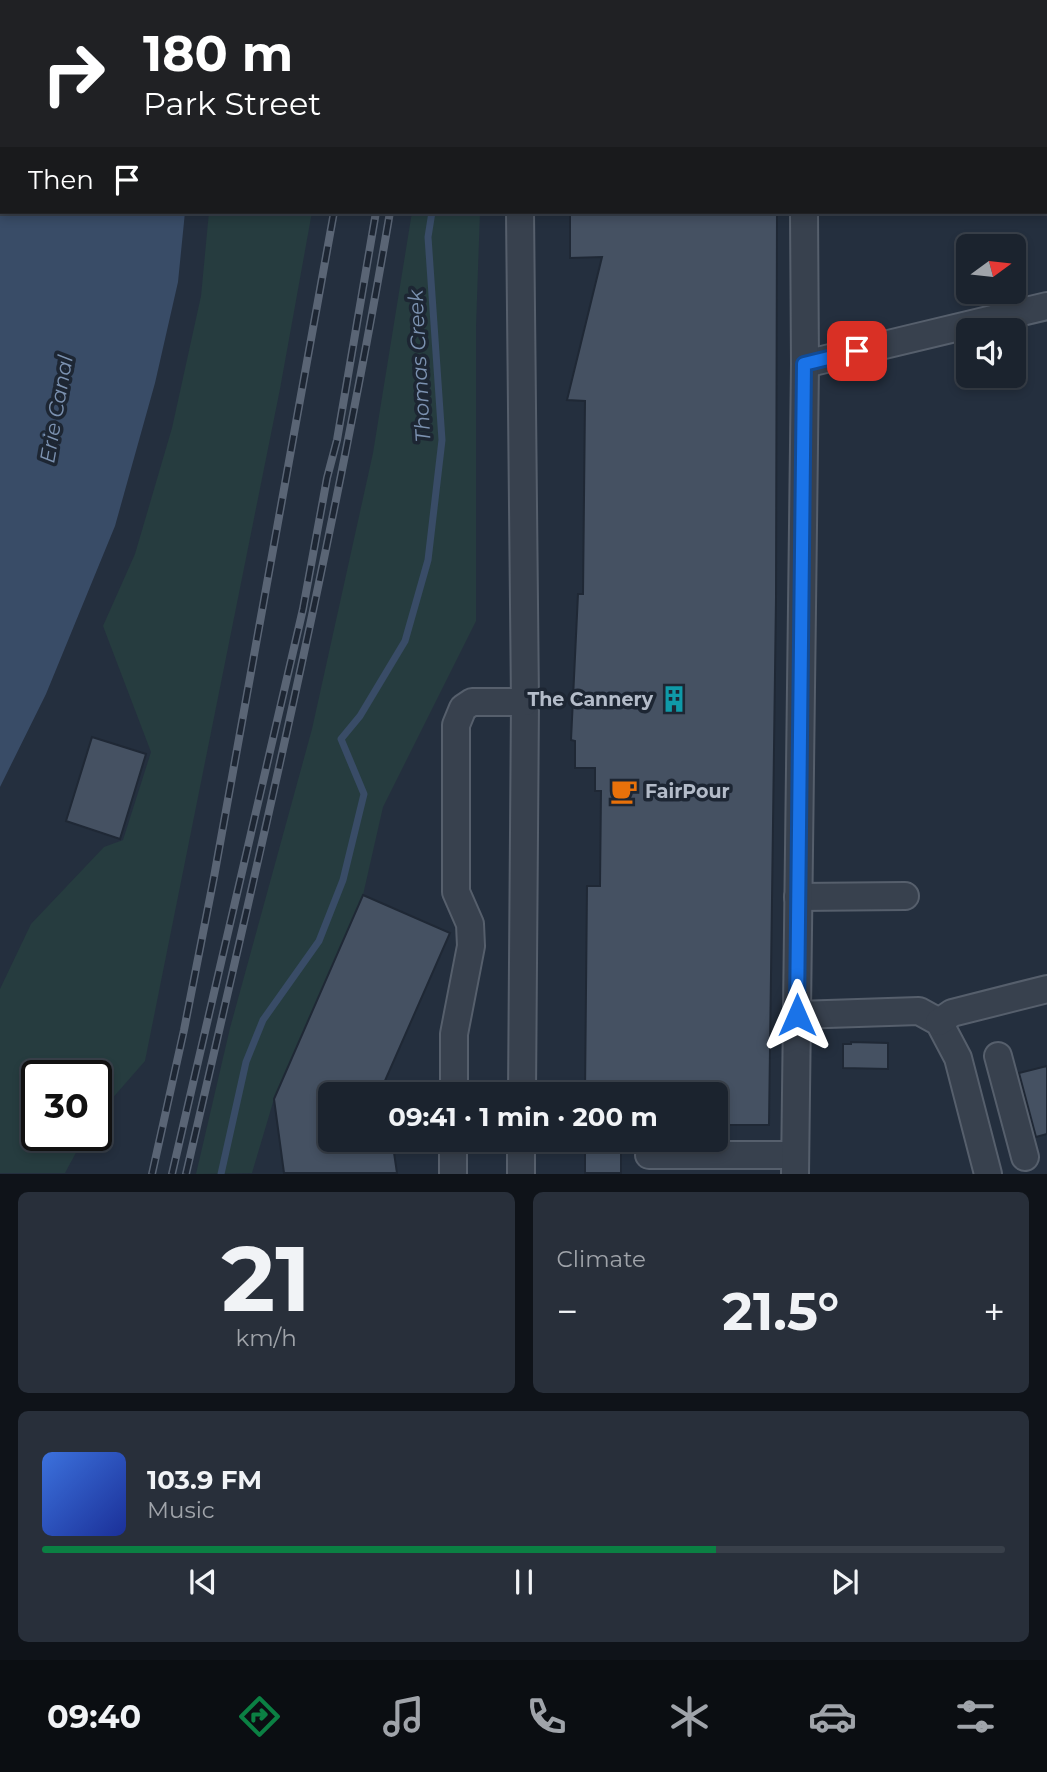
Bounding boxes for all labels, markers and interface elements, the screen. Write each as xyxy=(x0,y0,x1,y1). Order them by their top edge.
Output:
text: 180 m xyxy=(143,24,293,83)
icon: right xyxy=(28,28,119,119)
text: Park Street xyxy=(143,84,321,123)
icon: arrive xyxy=(108,161,146,199)
text: Then xyxy=(28,164,94,196)
north arrow xyxy=(956,234,1026,304)
map controls xyxy=(956,234,1026,388)
water label: Thomas Creek xyxy=(402,288,435,443)
button: sound xyxy=(956,318,1026,388)
pin xyxy=(827,321,887,381)
icon: arrive xyxy=(838,332,876,370)
water label: Erie Canal xyxy=(34,353,78,465)
building icon: The Cannery xyxy=(659,684,689,714)
place label: The Cannery xyxy=(527,688,654,711)
cafe icon: FairPour xyxy=(609,776,639,806)
place label: FairPour xyxy=(645,780,730,803)
position arrow xyxy=(760,978,834,1052)
speed limit sign: 30 xyxy=(21,1060,112,1151)
text: 09:41 · 1 min · 200 m xyxy=(388,1101,658,1133)
text: 21 xyxy=(222,1223,311,1334)
text: Climate xyxy=(557,1245,646,1273)
text: 21.5° xyxy=(722,1280,839,1343)
text: − xyxy=(557,1288,578,1335)
text: + xyxy=(983,1288,1005,1335)
text: km/h xyxy=(236,1324,297,1352)
text: 103.9 FM xyxy=(147,1464,262,1496)
text: Music xyxy=(147,1496,215,1524)
icon: previous xyxy=(184,1563,222,1601)
icon: pause xyxy=(505,1563,543,1601)
icon: next xyxy=(826,1563,864,1601)
icon: directions xyxy=(235,1692,284,1741)
icon: music xyxy=(379,1692,428,1741)
icon: phone xyxy=(522,1692,571,1741)
icon: climate xyxy=(665,1692,714,1741)
icon: car xyxy=(808,1692,857,1741)
icon: filters xyxy=(951,1692,1000,1741)
text: 09:40 xyxy=(47,1697,141,1736)

